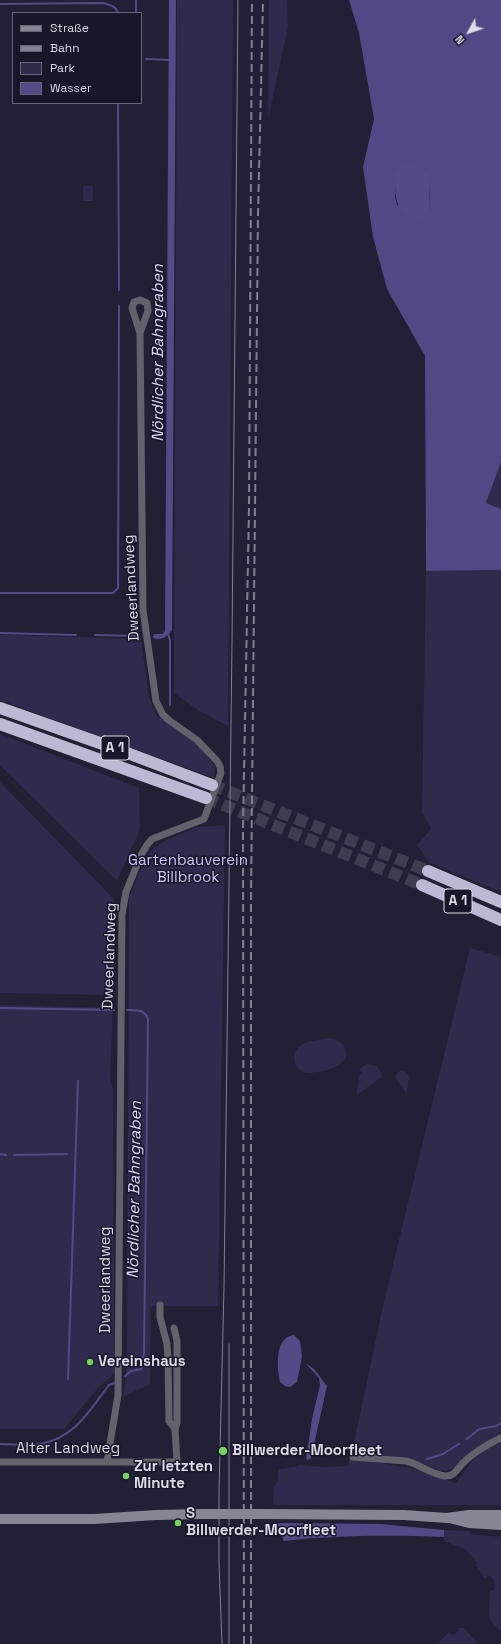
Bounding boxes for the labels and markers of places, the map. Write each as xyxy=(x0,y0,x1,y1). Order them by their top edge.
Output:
place label: Vereinshaus xyxy=(98,1353,186,1371)
marker: Vereinshaus xyxy=(85,1357,95,1367)
place label: Billwerder-Moorfleet xyxy=(232,1442,382,1460)
marker: Billwerder-Moorfleet xyxy=(217,1445,229,1457)
place label: Zur letzten Minute xyxy=(134,1458,213,1493)
marker: Zur letzten Minute xyxy=(121,1471,131,1481)
place label: S Billwerder-Moorfleet xyxy=(186,1505,336,1540)
marker: S Billwerder-Moorfleet xyxy=(173,1518,183,1528)

